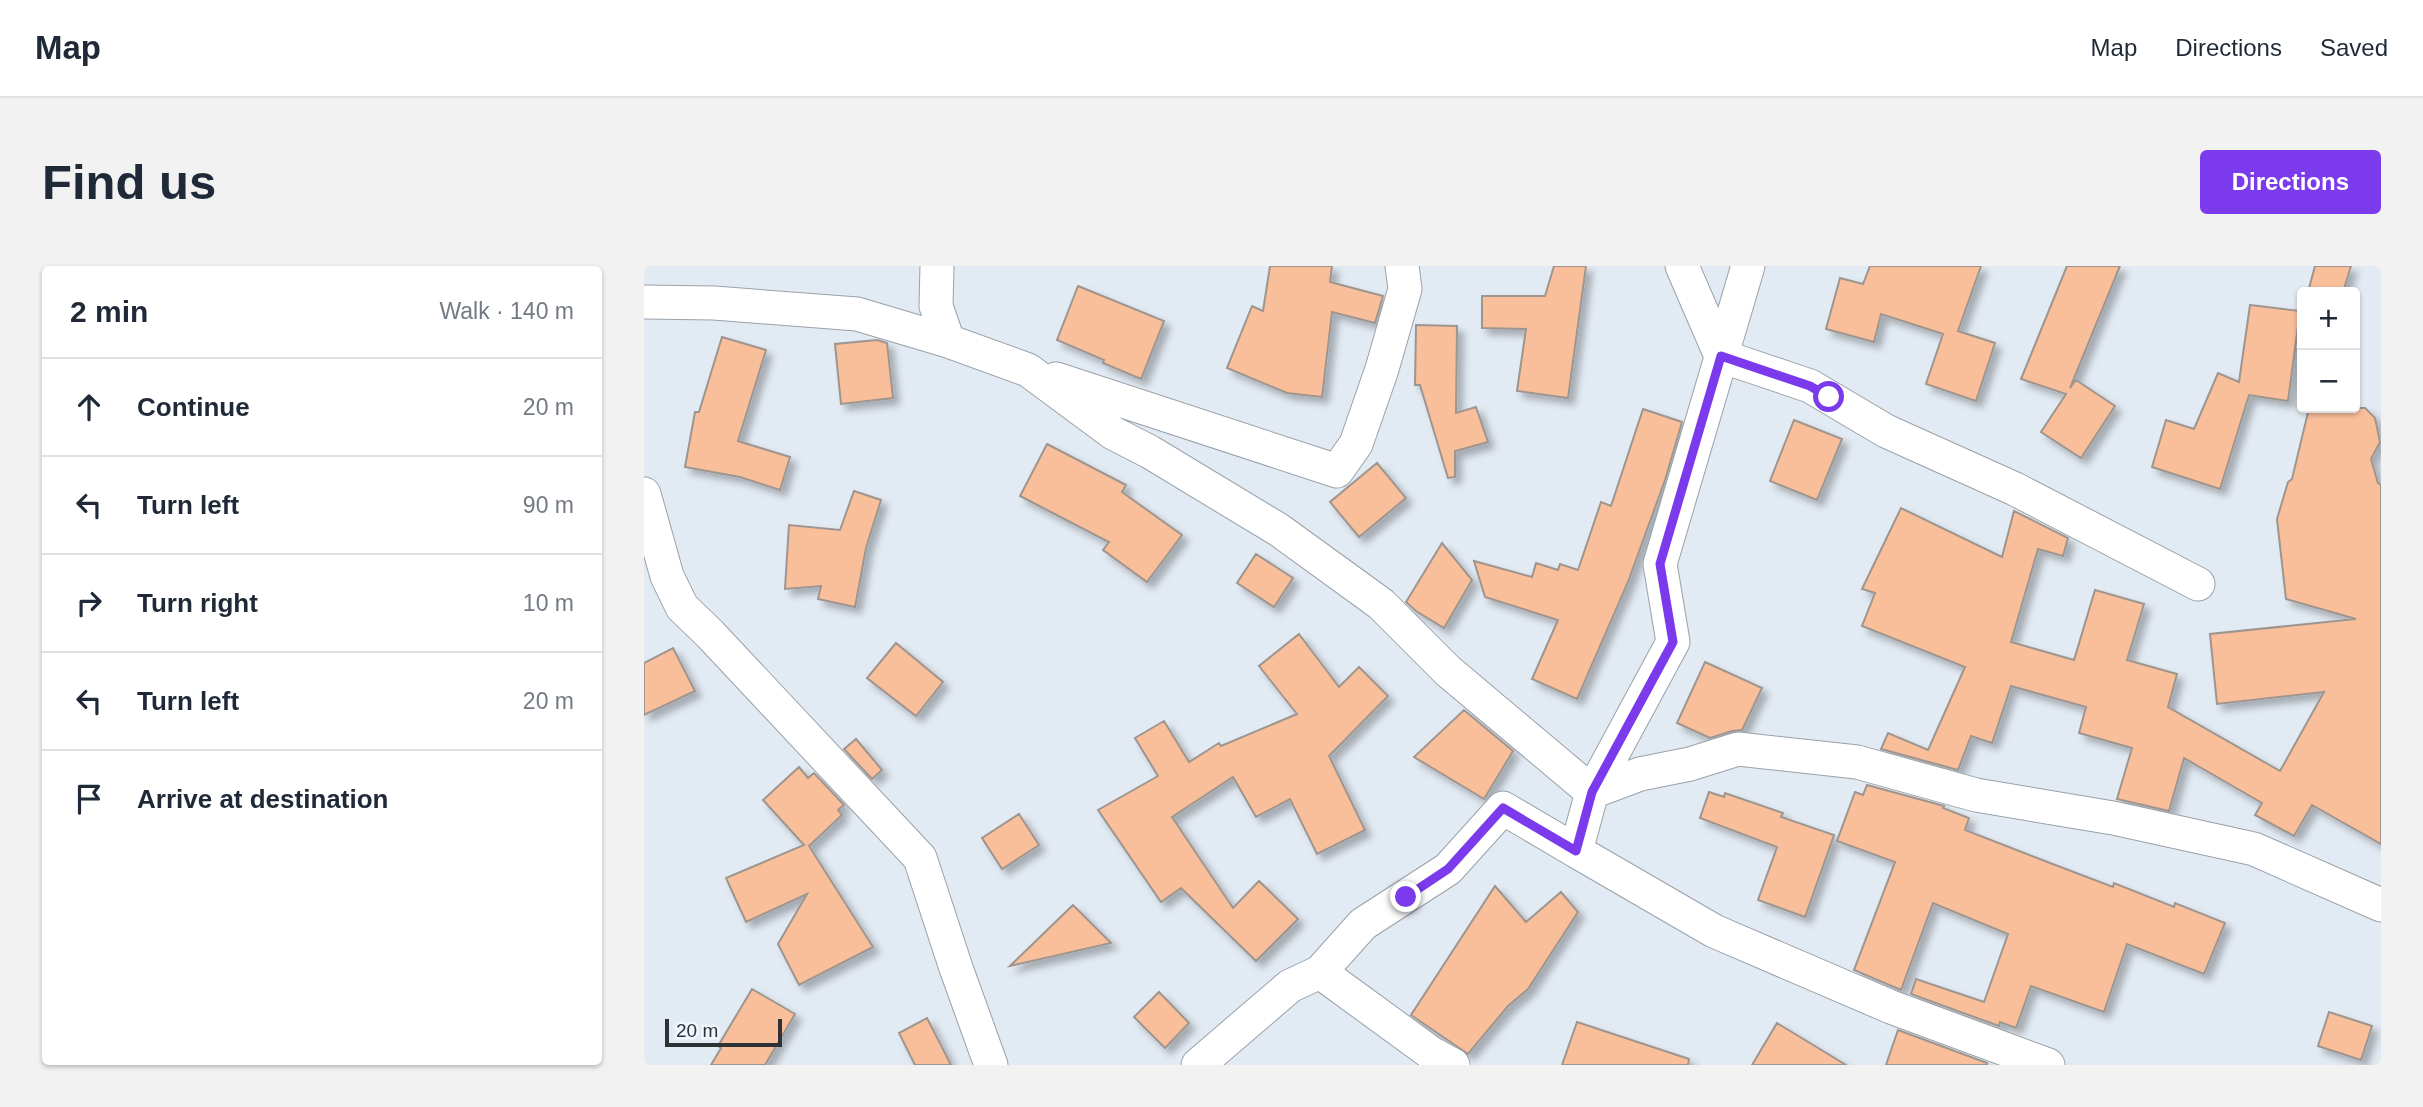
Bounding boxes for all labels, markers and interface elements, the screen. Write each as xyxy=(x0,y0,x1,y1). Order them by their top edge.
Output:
text: Map xyxy=(35,29,101,66)
text: Map xyxy=(2091,34,2137,61)
text: Directions xyxy=(2175,34,2282,61)
text: Saved xyxy=(2320,34,2388,61)
button: Directions xyxy=(2200,150,2381,214)
text: Find us xyxy=(42,155,216,209)
map controls xyxy=(2297,287,2360,413)
button: + xyxy=(2297,287,2360,350)
text: 2 min xyxy=(70,295,148,328)
text: Walk · 140 m xyxy=(439,298,574,324)
button: − xyxy=(2297,350,2360,413)
route start xyxy=(1813,381,1844,412)
icon: ahead xyxy=(70,388,108,426)
text: Continue xyxy=(137,392,250,422)
text: 20 m xyxy=(523,394,574,420)
icon: left xyxy=(70,486,108,524)
text: Turn left xyxy=(137,490,239,520)
text: 90 m xyxy=(523,492,574,518)
icon: right xyxy=(70,584,108,622)
text: Turn right xyxy=(137,588,258,618)
text: 10 m xyxy=(523,590,574,616)
icon: left xyxy=(70,682,108,720)
text: Turn left xyxy=(137,686,239,716)
text: 20 m xyxy=(523,688,574,714)
icon: arrive xyxy=(70,780,108,818)
text: Arrive at destination xyxy=(137,784,388,814)
route end xyxy=(1390,881,1421,912)
scale bar xyxy=(665,1016,782,1048)
text: 20 m xyxy=(676,1020,718,1041)

